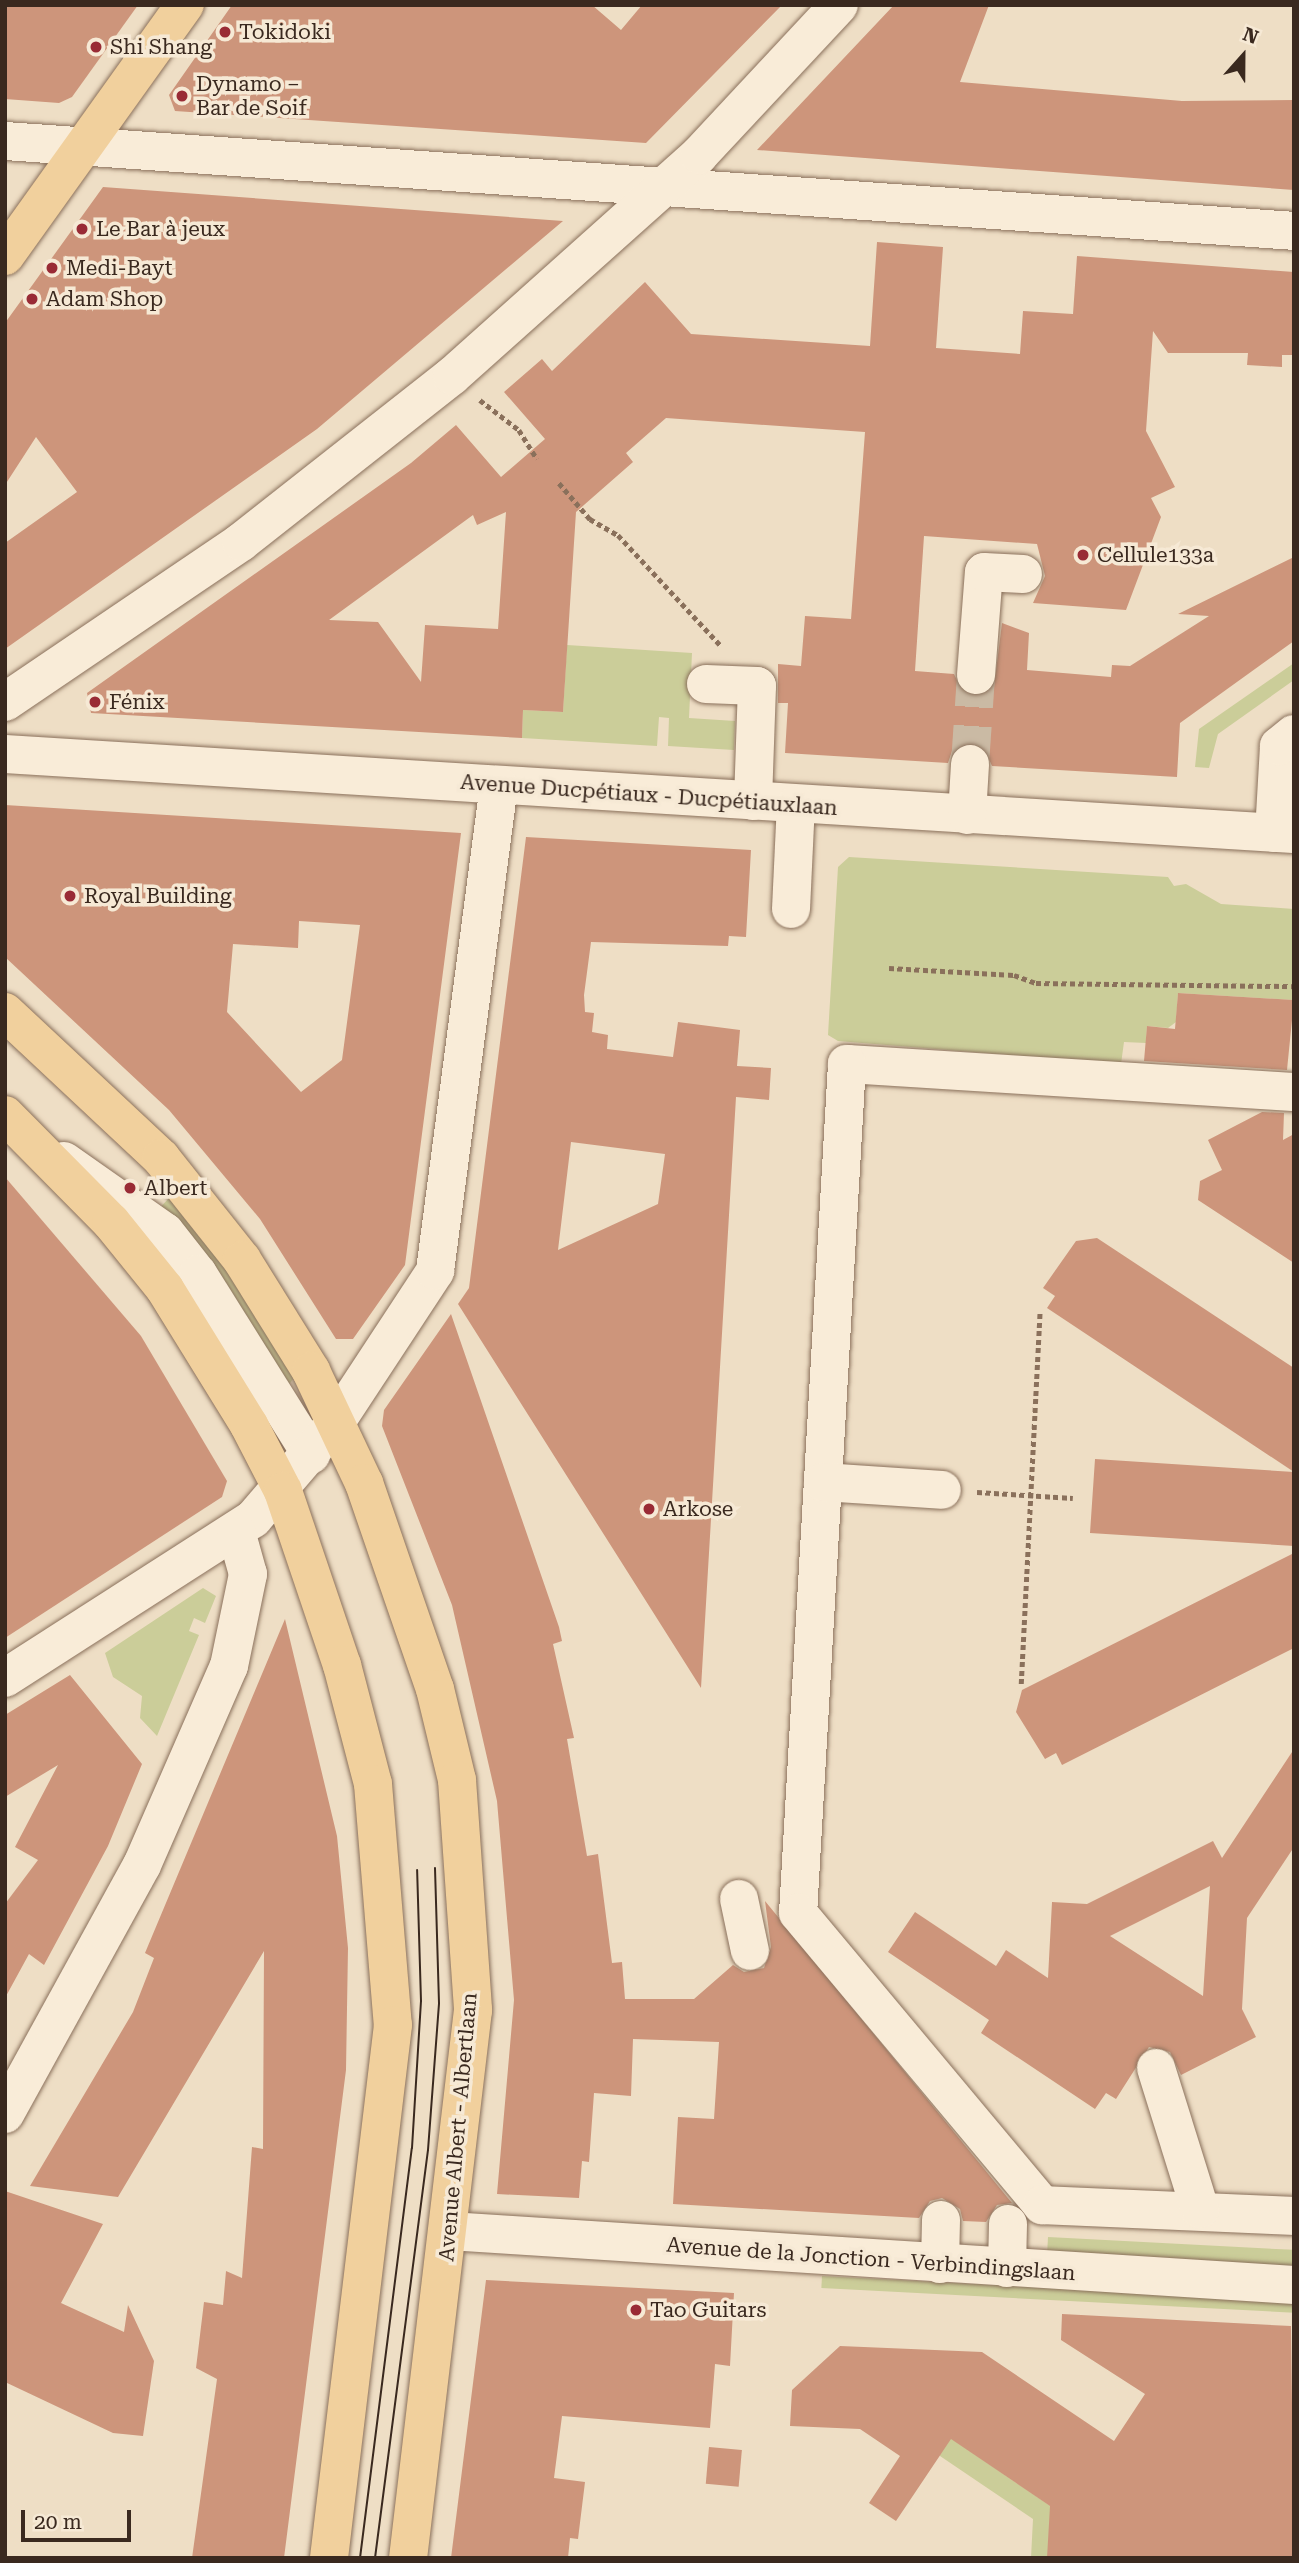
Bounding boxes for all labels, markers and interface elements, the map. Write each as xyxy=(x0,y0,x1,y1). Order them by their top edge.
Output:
place label: Tokidoki xyxy=(239,19,331,45)
north arrow xyxy=(1208,21,1278,91)
text: N xyxy=(1240,23,1262,49)
marker: Tokidoki xyxy=(217,24,233,40)
place label: Shi Shang xyxy=(110,34,212,60)
marker: Shi Shang xyxy=(88,39,104,55)
place label: Dynamo – Bar de Soif xyxy=(196,71,307,121)
marker: Dynamo – Bar de Soif xyxy=(174,88,190,104)
place label: Le Bar à jeux xyxy=(96,216,225,242)
marker: Le Bar à jeux xyxy=(74,221,90,237)
place label: Medi-Bayt xyxy=(66,255,173,281)
marker: Medi-Bayt xyxy=(44,260,60,276)
place label: Adam Shop xyxy=(46,286,163,312)
marker: Adam Shop xyxy=(24,291,40,307)
place label: Cellule133a xyxy=(1097,542,1214,568)
marker: Cellule133a xyxy=(1075,547,1091,563)
place label: Fénix xyxy=(109,689,165,715)
marker: Fénix xyxy=(87,694,103,710)
street label: Avenue Ducpétiaux - Ducpétiauxlaan xyxy=(460,769,838,821)
place label: Royal Building xyxy=(84,883,232,909)
marker: Royal Building xyxy=(62,888,78,904)
place label: Albert xyxy=(144,1175,207,1201)
marker: Albert xyxy=(122,1180,138,1196)
place label: Arkose xyxy=(663,1496,733,1522)
marker: Arkose xyxy=(641,1501,657,1517)
street label: Avenue Albert - Albertlaan xyxy=(434,1992,482,2262)
street label: Avenue de la Jonction - Verbindingslaan xyxy=(666,2232,1076,2286)
place label: Tao Guitars xyxy=(650,2297,766,2323)
marker: Tao Guitars xyxy=(628,2302,644,2318)
scale bar xyxy=(24,2496,135,2540)
text: 20 m xyxy=(34,2510,82,2534)

